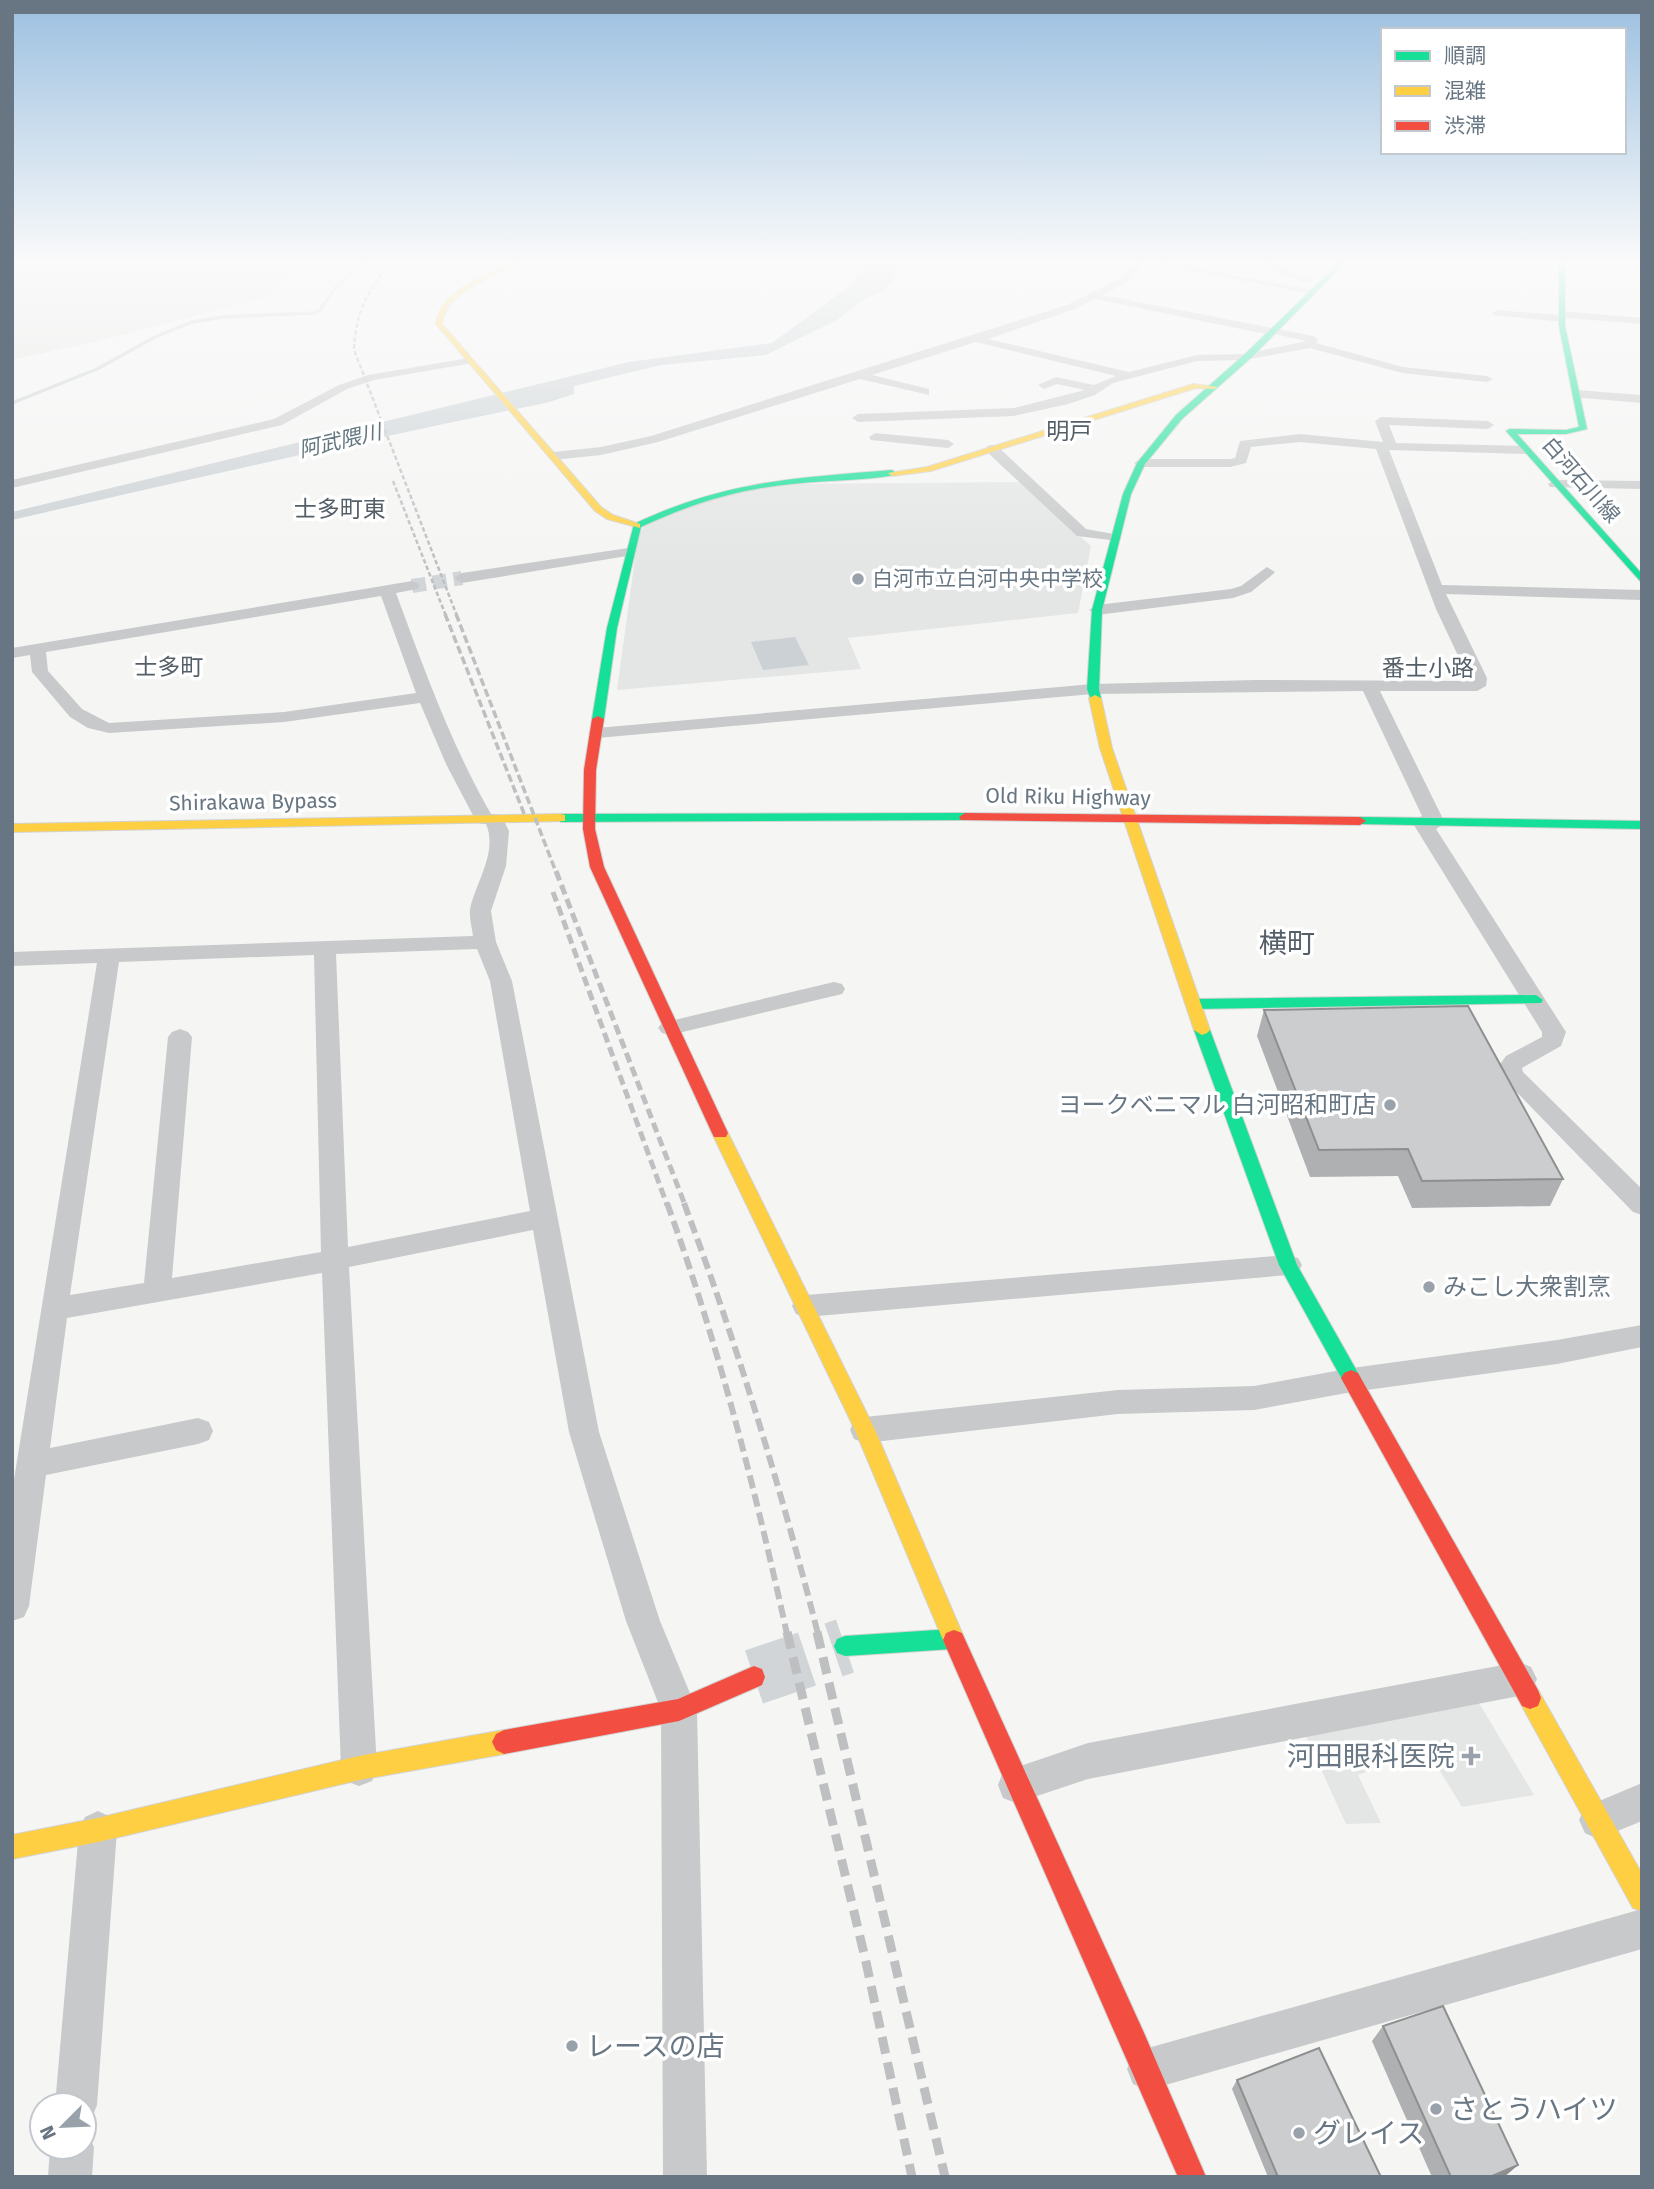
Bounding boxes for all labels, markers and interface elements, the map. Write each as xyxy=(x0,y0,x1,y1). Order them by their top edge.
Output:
legend xyxy=(1381,28,1626,154)
text: 順調 xyxy=(1444,43,1486,69)
text: 混雑 xyxy=(1444,78,1486,104)
text: 渋滞 xyxy=(1444,113,1486,139)
district label: 明戸 xyxy=(1046,417,1092,445)
water label: 阿武隈川 xyxy=(296,418,386,463)
street label: 白河石川線 xyxy=(1537,432,1625,528)
district label: 士多町東 xyxy=(294,495,386,523)
place label: 白河市立白河中央中学校 xyxy=(872,566,1103,592)
marker: 白河市立白河中央中学校 xyxy=(850,571,866,587)
district label: 士多町 xyxy=(135,653,204,681)
district label: 番士小路 xyxy=(1382,654,1474,682)
street label: Old Riku Highway xyxy=(985,783,1152,811)
street label: Shirakawa Bypass xyxy=(169,788,337,816)
district label: 横町 xyxy=(1259,927,1315,960)
place label: ヨークベニマル 白河昭和町店 xyxy=(1058,1091,1376,1119)
marker: ヨークベニマル 白河昭和町店 xyxy=(1382,1097,1398,1113)
place label: みこし大衆割烹 xyxy=(1443,1273,1611,1301)
marker: みこし大衆割烹 xyxy=(1421,1279,1437,1295)
place label: 河田眼科医院 xyxy=(1287,1740,1455,1773)
marker: 河田眼科医院 xyxy=(1461,1746,1481,1766)
place label: レースの店 xyxy=(586,2030,725,2063)
marker: レースの店 xyxy=(564,2038,580,2054)
north arrow xyxy=(28,2091,98,2161)
place label: さとうハイツ xyxy=(1450,2093,1617,2126)
marker: さとうハイツ xyxy=(1428,2101,1444,2117)
place label: グレイス xyxy=(1313,2117,1424,2150)
text: N xyxy=(35,2122,61,2143)
marker: グレイス xyxy=(1291,2125,1307,2141)

